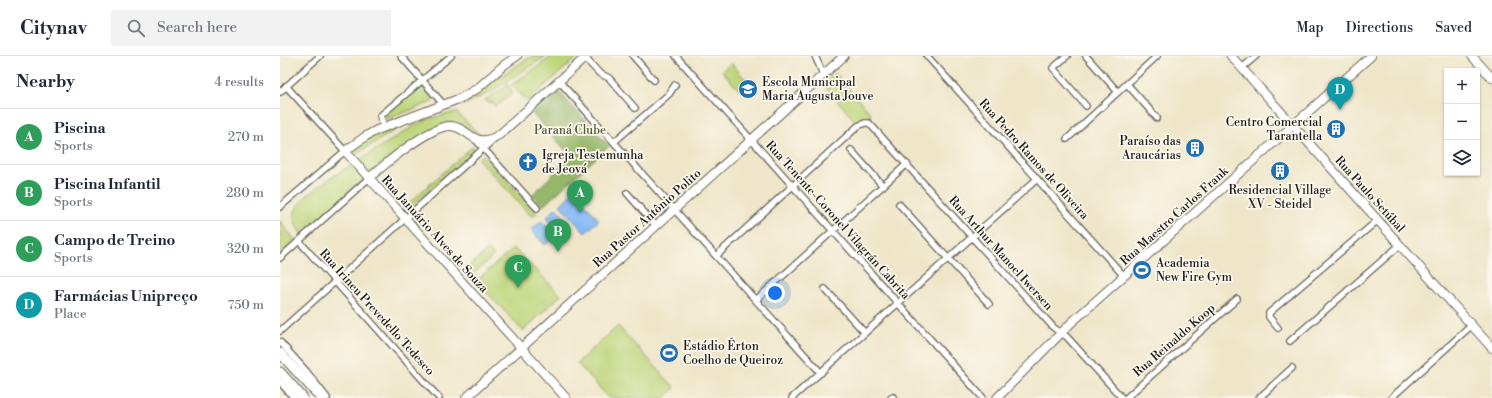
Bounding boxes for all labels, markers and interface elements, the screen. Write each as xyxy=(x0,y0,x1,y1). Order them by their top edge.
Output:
search box xyxy=(111,10,391,46)
text: Citynav xyxy=(20,16,87,40)
icon: search xyxy=(125,17,147,39)
text: Search here xyxy=(157,18,237,37)
text: Map xyxy=(1296,19,1324,37)
text: Directions xyxy=(1346,19,1413,37)
text: Saved xyxy=(1435,19,1472,37)
map controls xyxy=(1444,68,1480,176)
button: + xyxy=(1444,68,1480,104)
text: Nearby xyxy=(16,71,75,93)
text: 4 results xyxy=(214,74,264,90)
place label: Escola Municipal Maria Augusta Jouve xyxy=(762,75,874,104)
pin: D xyxy=(1327,77,1353,110)
school or university icon: Escola Municipal Maria Augusta Jouve xyxy=(737,78,759,100)
street label: Rua Pedro Ramos de Oliveira xyxy=(975,96,1092,223)
button: − xyxy=(1444,104,1480,140)
place label: Centro Comercial Tarantella xyxy=(1226,115,1323,144)
building icon: Centro Comercial Tarantella xyxy=(1325,118,1347,140)
text: Piscina xyxy=(54,119,106,138)
park label: Paraná Clube xyxy=(534,123,606,138)
text: A xyxy=(24,129,34,145)
text: 270 m xyxy=(228,129,264,145)
place label: Paraíso das Araucárias xyxy=(1120,134,1181,163)
building icon: Paraíso das Araucárias xyxy=(1184,137,1206,159)
text: Sports xyxy=(54,138,93,154)
street label: Rua Tenente-Coronel Vilagrán Cabrita xyxy=(762,138,914,303)
button: layers xyxy=(1444,140,1480,176)
place label: Igreja Testemunha de Jeová xyxy=(542,148,644,177)
church icon: Igreja Testemunha de Jeová xyxy=(517,151,539,173)
street label: Rua Paulo Setúbal xyxy=(1331,153,1408,236)
building icon: Residencial Village XV - Steidel xyxy=(1269,160,1291,182)
street label: Rua Maestro Carlos Frank xyxy=(1117,163,1232,269)
street label: Rua Pastor Antônio Polito xyxy=(590,166,705,271)
street label: Rua Januário Alves de Souza xyxy=(378,173,492,297)
text: Piscina Infantil xyxy=(54,175,161,194)
pin: A xyxy=(567,180,593,213)
place label: Residencial Village XV - Steidel xyxy=(1229,183,1331,212)
text: B xyxy=(24,185,34,201)
text: 280 m xyxy=(226,185,264,201)
street label: Rua Arthur Manoel Iwersen xyxy=(945,193,1056,314)
text: Sports xyxy=(54,194,93,210)
pin: B xyxy=(545,219,571,252)
text: Campo de Treino xyxy=(54,231,175,250)
text: C xyxy=(24,241,34,257)
text: 320 m xyxy=(227,241,264,257)
street label: Rua Irineu Prevedello Tedesco xyxy=(316,246,438,379)
text: Sports xyxy=(54,250,93,266)
pin: C xyxy=(505,255,531,288)
place label: Academia New Fire Gym xyxy=(1155,256,1233,285)
sports icon: Academia New Fire Gym xyxy=(1131,259,1153,281)
your location xyxy=(765,283,785,303)
text: Farmácias Unipreço xyxy=(54,287,198,306)
text: D xyxy=(24,297,34,313)
text: 750 m xyxy=(228,297,264,313)
street label: Rua Reinaldo Koop xyxy=(1130,301,1218,380)
text: Place xyxy=(54,306,86,322)
place label: Estádio Érton Coelho de Queiroz xyxy=(683,337,783,368)
sports icon: Estádio Érton Coelho de Queiroz xyxy=(658,342,680,364)

